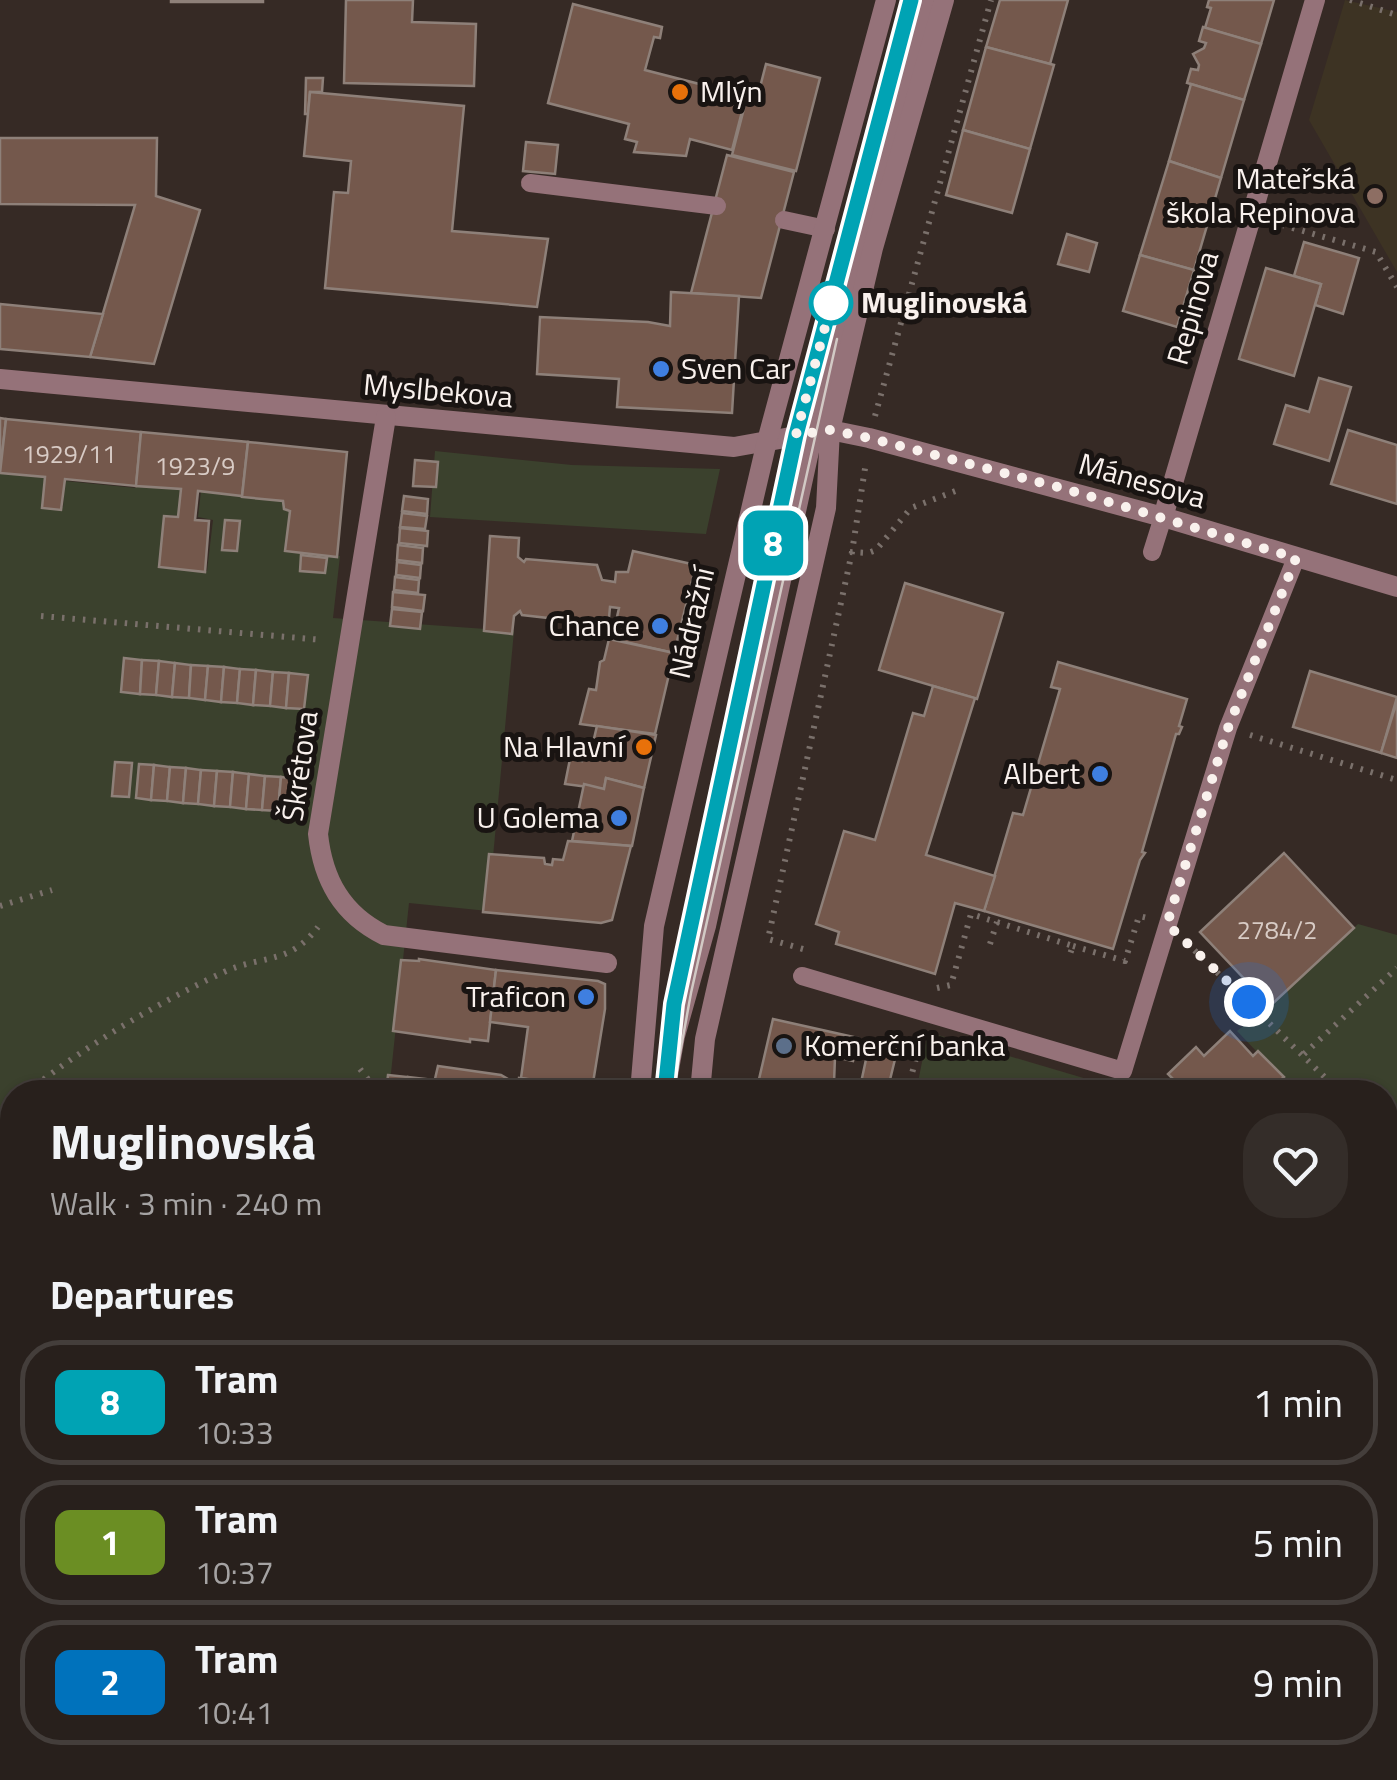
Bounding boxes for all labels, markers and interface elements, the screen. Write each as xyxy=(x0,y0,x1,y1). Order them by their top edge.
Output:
place label: Mlýn xyxy=(700,68,763,114)
marker: Mlýn xyxy=(669,81,691,103)
place label: Mateřská škola Repinova xyxy=(1166,155,1355,235)
marker: Mateřská škola Repinova xyxy=(1364,185,1386,207)
street label: Repinova xyxy=(1154,245,1230,370)
place label: Muglinovská xyxy=(861,279,1027,325)
marker: Muglinovská xyxy=(810,282,852,324)
place label: Sven Car xyxy=(681,345,791,391)
marker: Sven Car xyxy=(650,358,672,380)
street label: Myslbekova xyxy=(361,361,515,419)
house number: 1929/11 xyxy=(22,435,116,473)
street label: Mánesova xyxy=(1073,440,1211,520)
house number: 1923/9 xyxy=(155,447,235,485)
line badge: 8 xyxy=(740,510,806,576)
text: 8 xyxy=(763,516,783,570)
street label: Nádražní xyxy=(656,560,727,683)
place label: Chance xyxy=(548,602,640,648)
marker: Chance xyxy=(649,615,671,637)
street label: Škrétova xyxy=(269,708,330,824)
place label: Na Hlavní xyxy=(503,723,626,769)
marker: Na Hlavní xyxy=(633,736,655,758)
place label: Albert xyxy=(1003,750,1080,796)
marker: Albert xyxy=(1089,763,1111,785)
place label: U Golema xyxy=(477,794,599,840)
marker: U Golema xyxy=(608,807,630,829)
house number: 2784/2 xyxy=(1237,911,1317,949)
place label: Traficon xyxy=(466,973,566,1019)
your location xyxy=(1224,977,1274,1027)
marker: Traficon xyxy=(575,986,597,1008)
place label: Komerční banka xyxy=(804,1022,1005,1068)
marker: Komerční banka xyxy=(773,1035,795,1057)
text: Muglinovská xyxy=(50,1105,316,1178)
button: heart xyxy=(1243,1113,1348,1218)
text: Walk · 3 min · 240 m xyxy=(50,1179,322,1227)
text: Departures xyxy=(50,1266,234,1324)
text: Tram xyxy=(195,1350,278,1408)
text: 1 min xyxy=(1253,1374,1343,1432)
text: 8 xyxy=(100,1375,120,1429)
text: 10:33 xyxy=(195,1408,274,1456)
text: Tram xyxy=(195,1490,278,1548)
text: 5 min xyxy=(1253,1514,1343,1572)
text: 1 xyxy=(100,1515,120,1569)
text: 10:37 xyxy=(195,1548,274,1596)
text: Tram xyxy=(195,1630,278,1688)
text: 9 min xyxy=(1253,1654,1343,1712)
text: 2 xyxy=(100,1655,120,1709)
text: 10:41 xyxy=(195,1688,274,1736)

